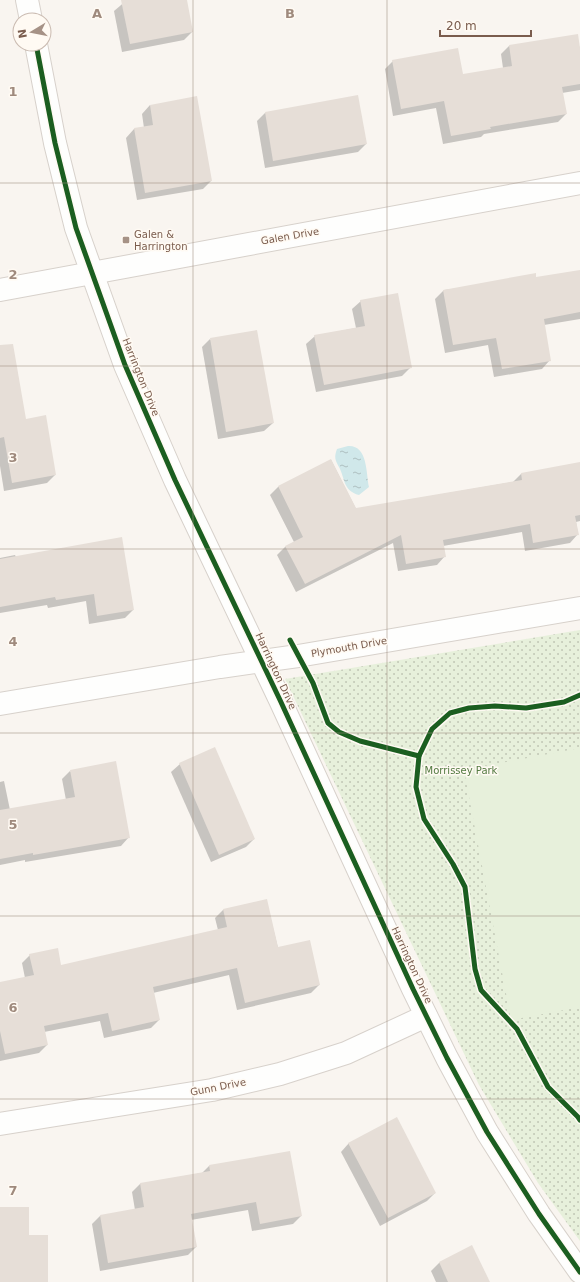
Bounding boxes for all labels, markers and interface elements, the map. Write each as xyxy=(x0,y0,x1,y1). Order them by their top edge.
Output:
text: A xyxy=(92,6,102,21)
text: B xyxy=(285,6,295,21)
north arrow xyxy=(12,12,52,52)
scale bar xyxy=(440,12,531,38)
text: 20 m xyxy=(446,19,477,33)
text: N xyxy=(15,28,30,39)
text: 1 xyxy=(8,84,18,99)
street label: Galen Drive xyxy=(260,225,320,247)
place label: Galen & Harrington xyxy=(134,229,188,252)
marker: Galen & Harrington xyxy=(121,235,131,245)
text: 2 xyxy=(8,267,18,282)
street label: Harrington Drive xyxy=(120,336,162,418)
text: 3 xyxy=(8,450,18,465)
street label: Harrington Drive xyxy=(253,631,299,711)
text: 4 xyxy=(8,634,18,649)
street label: Plymouth Drive xyxy=(310,635,388,659)
park label: Morrissey Park xyxy=(425,765,498,776)
text: 5 xyxy=(8,817,18,832)
street label: Harrington Drive xyxy=(389,925,435,1005)
text: 6 xyxy=(8,1000,18,1015)
street label: Gunn Drive xyxy=(189,1076,247,1098)
text: 7 xyxy=(8,1183,18,1198)

